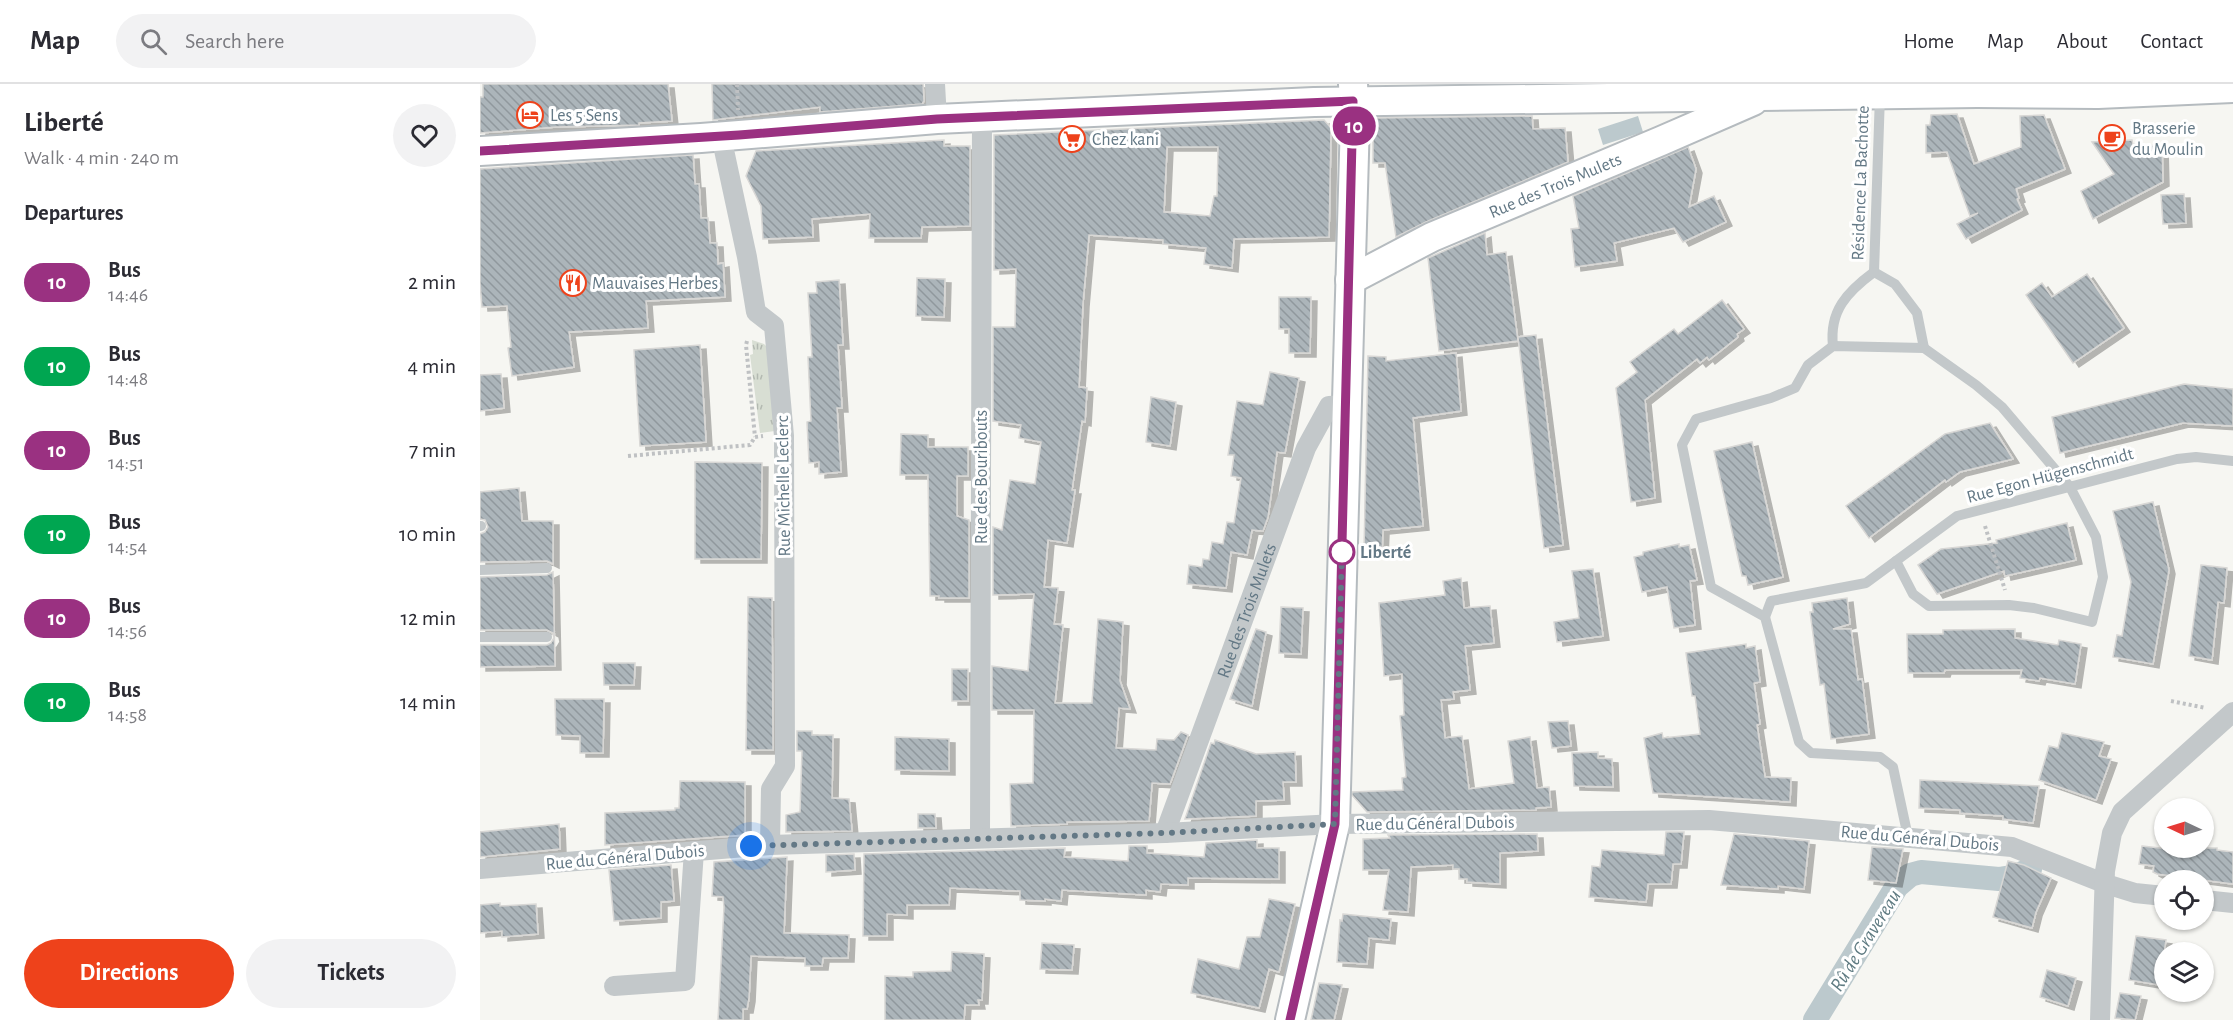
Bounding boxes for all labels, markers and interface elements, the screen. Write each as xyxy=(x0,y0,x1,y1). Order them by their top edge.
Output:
search box xyxy=(116,14,536,68)
icon: search xyxy=(137,25,170,58)
text: Map xyxy=(30,27,80,55)
text: Search here xyxy=(185,30,284,52)
text: Home xyxy=(1903,31,1954,52)
text: Map xyxy=(1987,31,2024,52)
text: About xyxy=(2057,31,2107,52)
text: Contact xyxy=(2140,31,2203,52)
hotel icon: Les 5 Sens xyxy=(515,100,545,130)
button: heart xyxy=(393,104,456,167)
street label: Résidence La Bachotte xyxy=(1849,105,1873,261)
line badge: 10 xyxy=(1327,106,1381,146)
place label: Les 5 Sens xyxy=(550,107,618,125)
text: Liberté xyxy=(24,109,104,137)
text: 10 xyxy=(1345,116,1363,137)
place label: Brasserie du Moulin xyxy=(2132,120,2203,159)
cafe icon: Brasserie du Moulin xyxy=(2097,123,2127,153)
supermarket icon: Chez kani xyxy=(1057,124,1087,154)
place label: Chez kani xyxy=(1092,131,1159,149)
text: Walk · 4 min · 240 m xyxy=(24,148,179,168)
street label: Rue des Trois Mulets xyxy=(1486,151,1624,222)
text: Departures xyxy=(24,202,124,224)
text: Bus xyxy=(108,259,141,281)
restaurant icon: Mauvaises Herbes xyxy=(558,268,588,298)
text: 2 min xyxy=(408,271,456,293)
text: 10 xyxy=(48,272,66,293)
place label: Mauvaises Herbes xyxy=(592,275,718,293)
text: 14:46 xyxy=(108,285,148,305)
text: Bus xyxy=(108,343,141,365)
text: 4 min xyxy=(408,355,456,377)
text: 10 xyxy=(48,356,66,377)
text: 14:48 xyxy=(108,369,148,389)
street label: Rue des Bouribouts xyxy=(973,410,991,544)
street label: Rue Michelle Leclerc xyxy=(774,415,794,557)
text: Bus xyxy=(108,427,141,449)
text: 7 min xyxy=(409,439,456,461)
text: 10 xyxy=(48,440,66,461)
street label: Rue Egon Hügenschmidt xyxy=(1965,445,2136,507)
text: 14:51 xyxy=(108,453,144,473)
text: Bus xyxy=(108,511,141,533)
text: 10 min xyxy=(399,523,456,545)
text: 10 xyxy=(48,524,66,545)
text: 14:54 xyxy=(108,537,147,557)
marker: Liberté xyxy=(1329,539,1355,565)
street label: Rue des Trois Mulets xyxy=(1215,541,1280,681)
place label: Liberté xyxy=(1360,544,1411,562)
text: Bus xyxy=(108,595,141,617)
text: 12 min xyxy=(401,607,456,629)
text: 10 xyxy=(48,608,66,629)
text: 14:56 xyxy=(108,621,147,641)
text: Bus xyxy=(108,679,141,701)
text: 14 min xyxy=(400,691,456,713)
text: 10 xyxy=(48,692,66,713)
text: 14:58 xyxy=(108,705,147,725)
north arrow xyxy=(2154,798,2214,858)
map controls xyxy=(2154,798,2214,1002)
street label: Rue du Général Dubois xyxy=(1355,814,1515,834)
street label: Rue du Général Dubois xyxy=(1840,823,2000,855)
your location xyxy=(736,831,766,861)
street label: Rue du Général Dubois xyxy=(545,842,705,874)
button: locate xyxy=(2154,870,2214,930)
water label: Rû de Gravereau xyxy=(1827,886,1905,995)
button: Directions xyxy=(24,939,234,1008)
button: Tickets xyxy=(246,939,456,1008)
button: layers xyxy=(2154,942,2214,1002)

